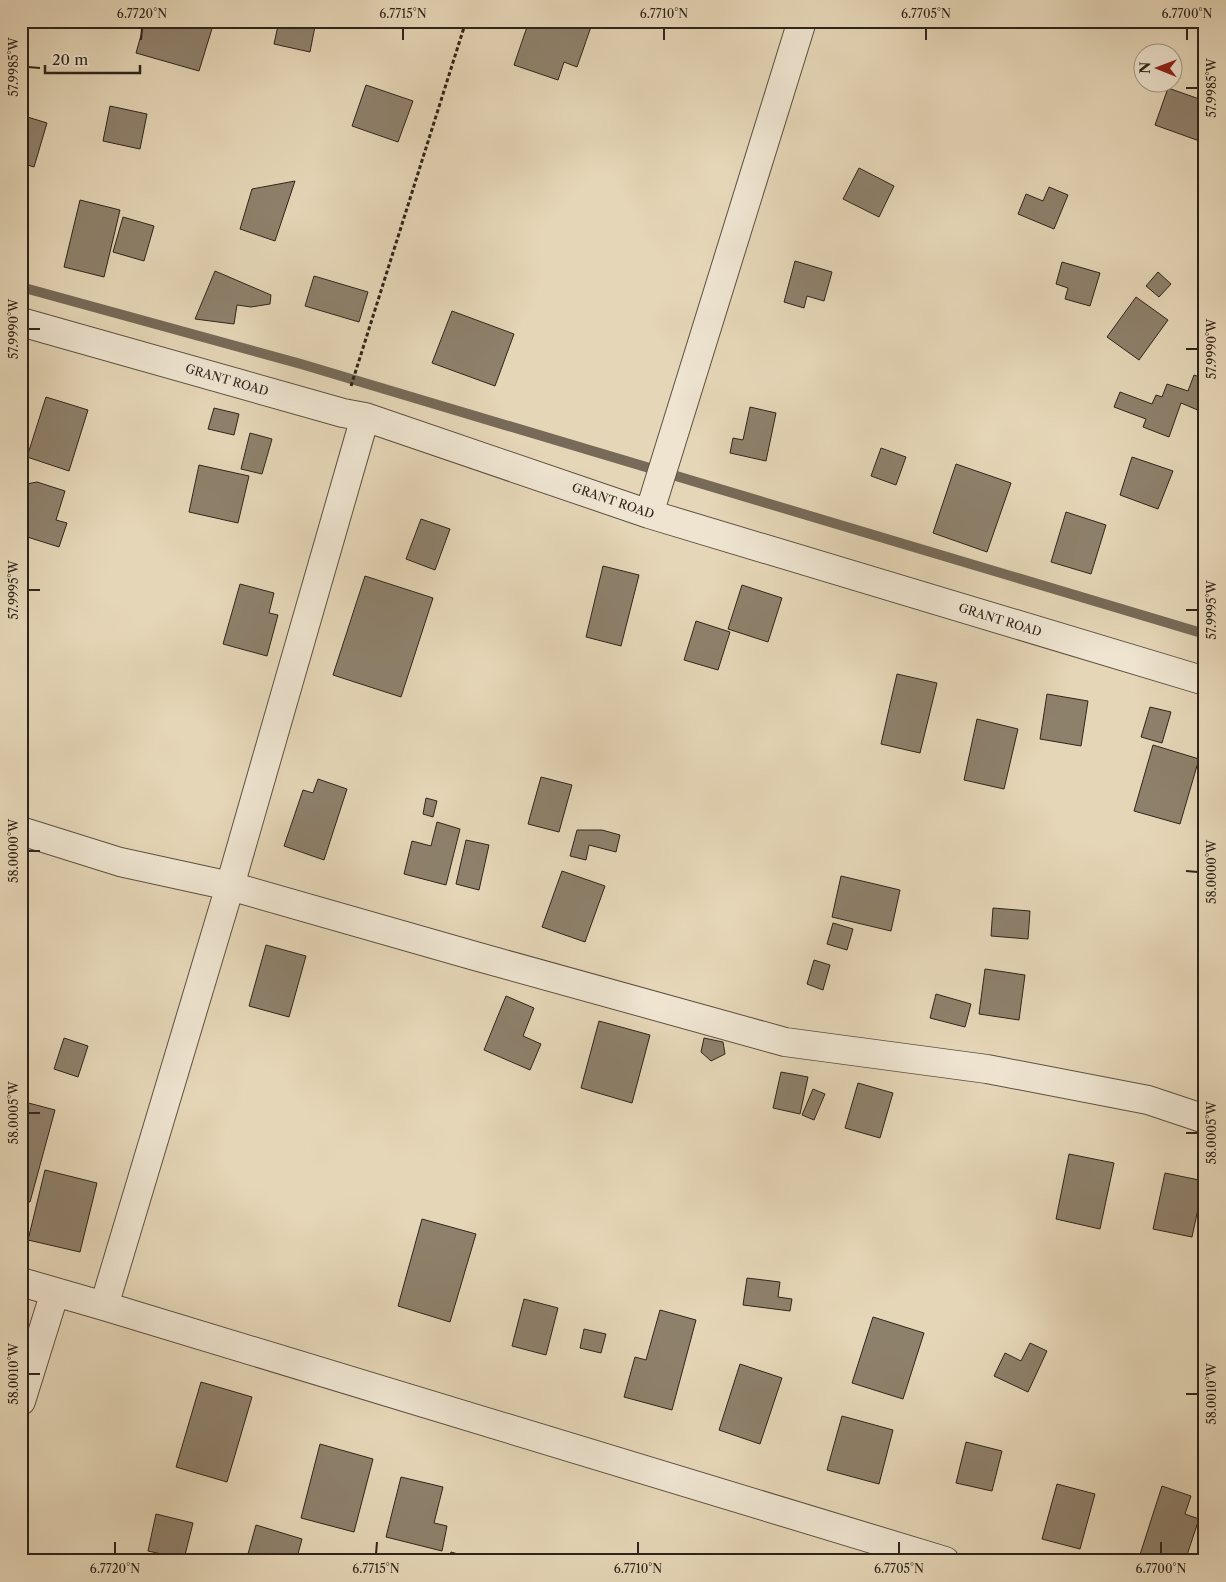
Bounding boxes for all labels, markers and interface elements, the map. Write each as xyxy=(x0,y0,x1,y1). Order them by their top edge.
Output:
text: 6.7720°N xyxy=(117,6,167,21)
text: 6.7715°N xyxy=(379,6,427,21)
text: 6.7710°N xyxy=(640,6,688,21)
text: 6.7705°N xyxy=(901,6,951,21)
text: 6.7700°N xyxy=(1162,6,1213,21)
text: 57.9985°W xyxy=(6,36,21,97)
scale bar xyxy=(45,42,140,74)
north arrow xyxy=(1134,42,1184,92)
text: 20 m xyxy=(52,50,88,69)
text: 57.9985°W xyxy=(1204,57,1219,118)
text: N xyxy=(1136,62,1154,74)
text: 57.9990°W xyxy=(6,298,21,359)
text: 57.9990°W xyxy=(1204,318,1219,379)
street label: GRANT ROAD xyxy=(184,360,271,399)
street label: GRANT ROAD xyxy=(570,479,657,522)
text: 57.9995°W xyxy=(6,559,21,620)
text: 57.9995°W xyxy=(1204,579,1219,640)
street label: GRANT ROAD xyxy=(957,600,1044,639)
text: 58.0000°W xyxy=(6,818,21,883)
text: 58.0000°W xyxy=(1204,839,1219,904)
text: 58.0005°W xyxy=(6,1081,21,1145)
text: 58.0005°W xyxy=(1204,1101,1219,1165)
text: 58.0010°W xyxy=(6,1342,21,1405)
text: 58.0010°W xyxy=(1204,1362,1219,1425)
text: 6.7720°N xyxy=(90,1561,140,1576)
text: 6.7715°N xyxy=(352,1561,400,1576)
text: 6.7710°N xyxy=(614,1561,662,1576)
text: 6.7705°N xyxy=(874,1561,924,1576)
text: 6.7700°N xyxy=(1136,1561,1187,1576)

